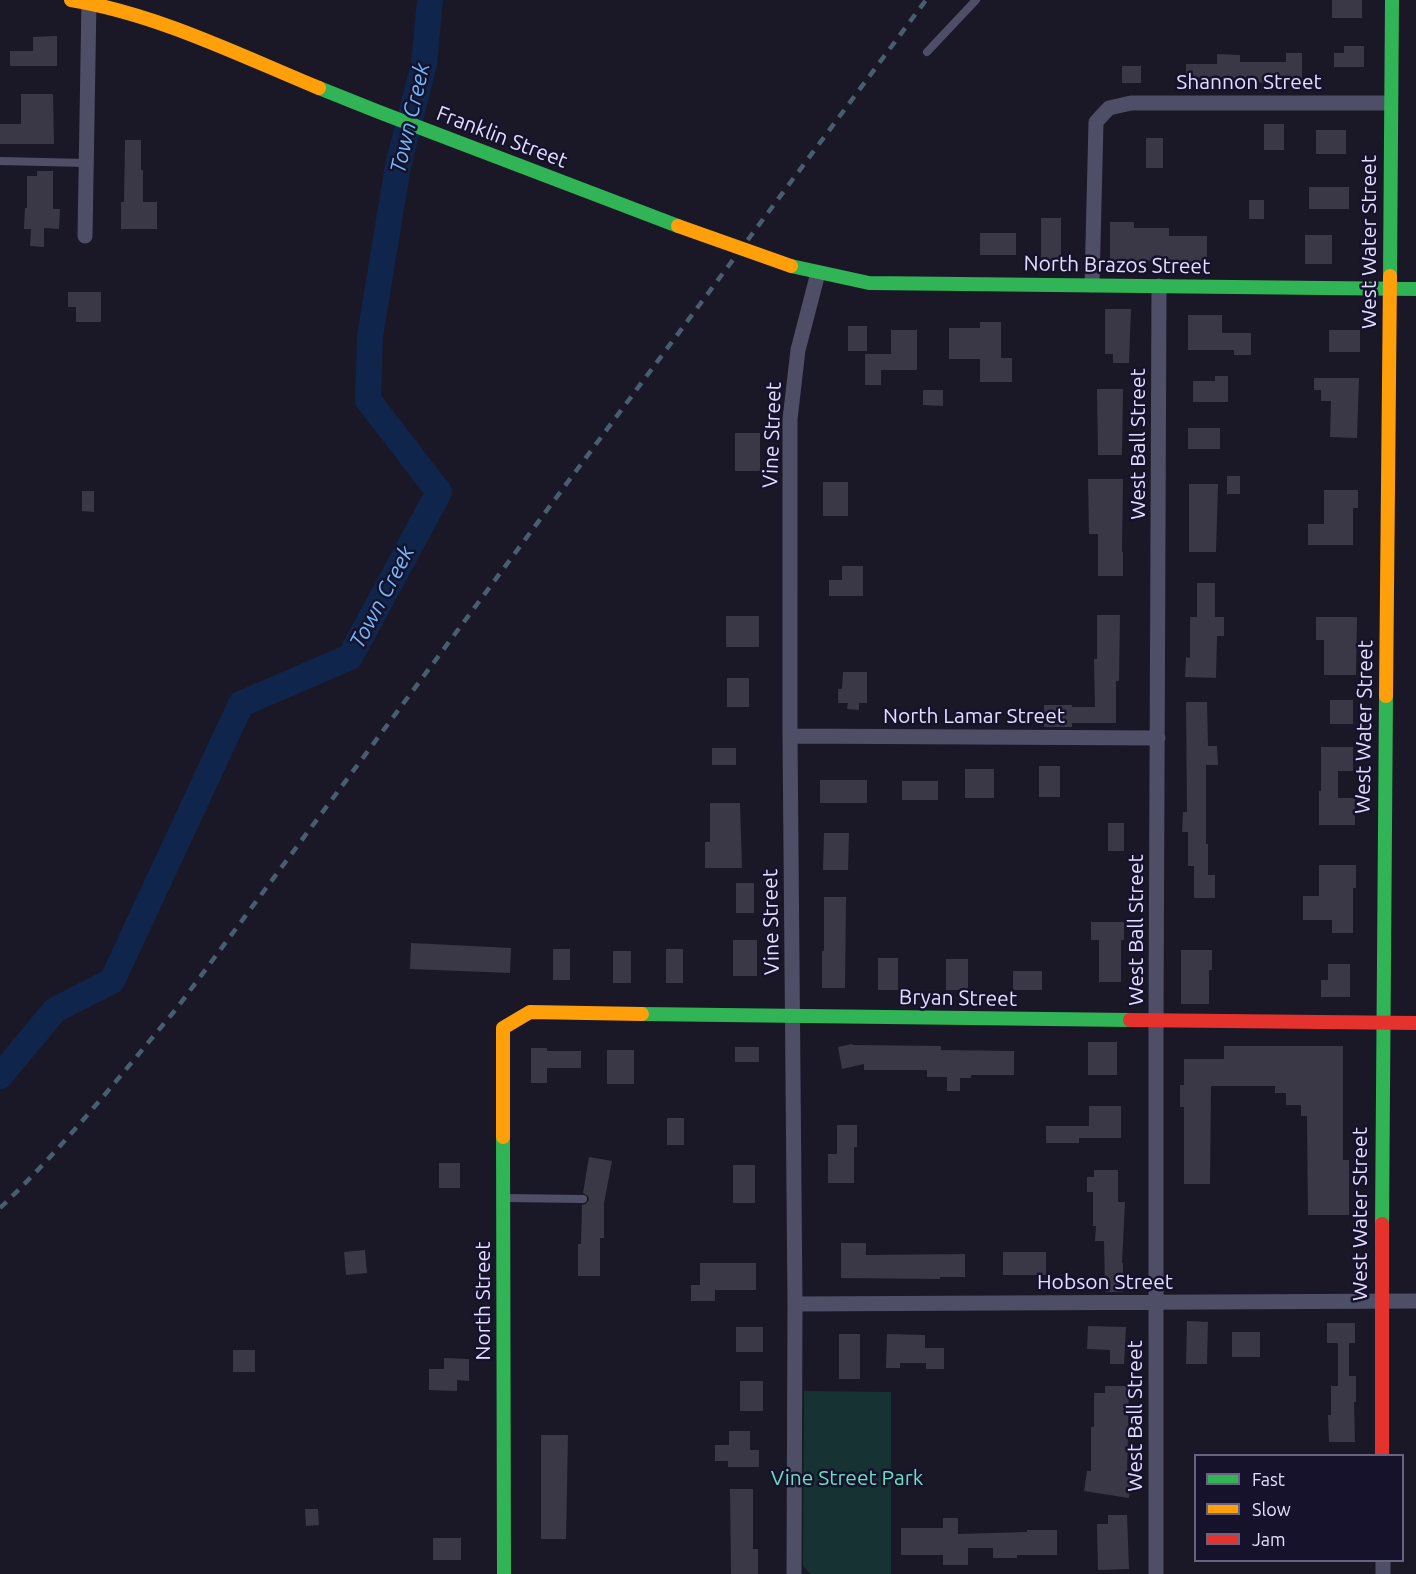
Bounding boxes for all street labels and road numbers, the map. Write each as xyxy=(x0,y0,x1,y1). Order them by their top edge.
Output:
street label: Shannon Street xyxy=(1176,69,1322,95)
street label: Franklin Street xyxy=(433,100,571,174)
street label: West Water Street xyxy=(1356,155,1382,329)
street label: North Brazos Street xyxy=(1023,251,1211,279)
street label: West Ball Street xyxy=(1125,368,1151,520)
street label: Vine Street xyxy=(758,382,786,488)
street label: West Water Street xyxy=(1350,640,1378,814)
street label: North Lamar Street xyxy=(883,703,1065,729)
street label: West Ball Street xyxy=(1123,854,1149,1006)
street label: Vine Street xyxy=(757,869,785,975)
street label: Bryan Street xyxy=(899,984,1017,1012)
street label: West Water Street xyxy=(1347,1127,1373,1301)
street label: North Street xyxy=(470,1242,496,1360)
street label: Hobson Street xyxy=(1037,1269,1173,1295)
street label: West Ball Street xyxy=(1122,1340,1148,1492)

